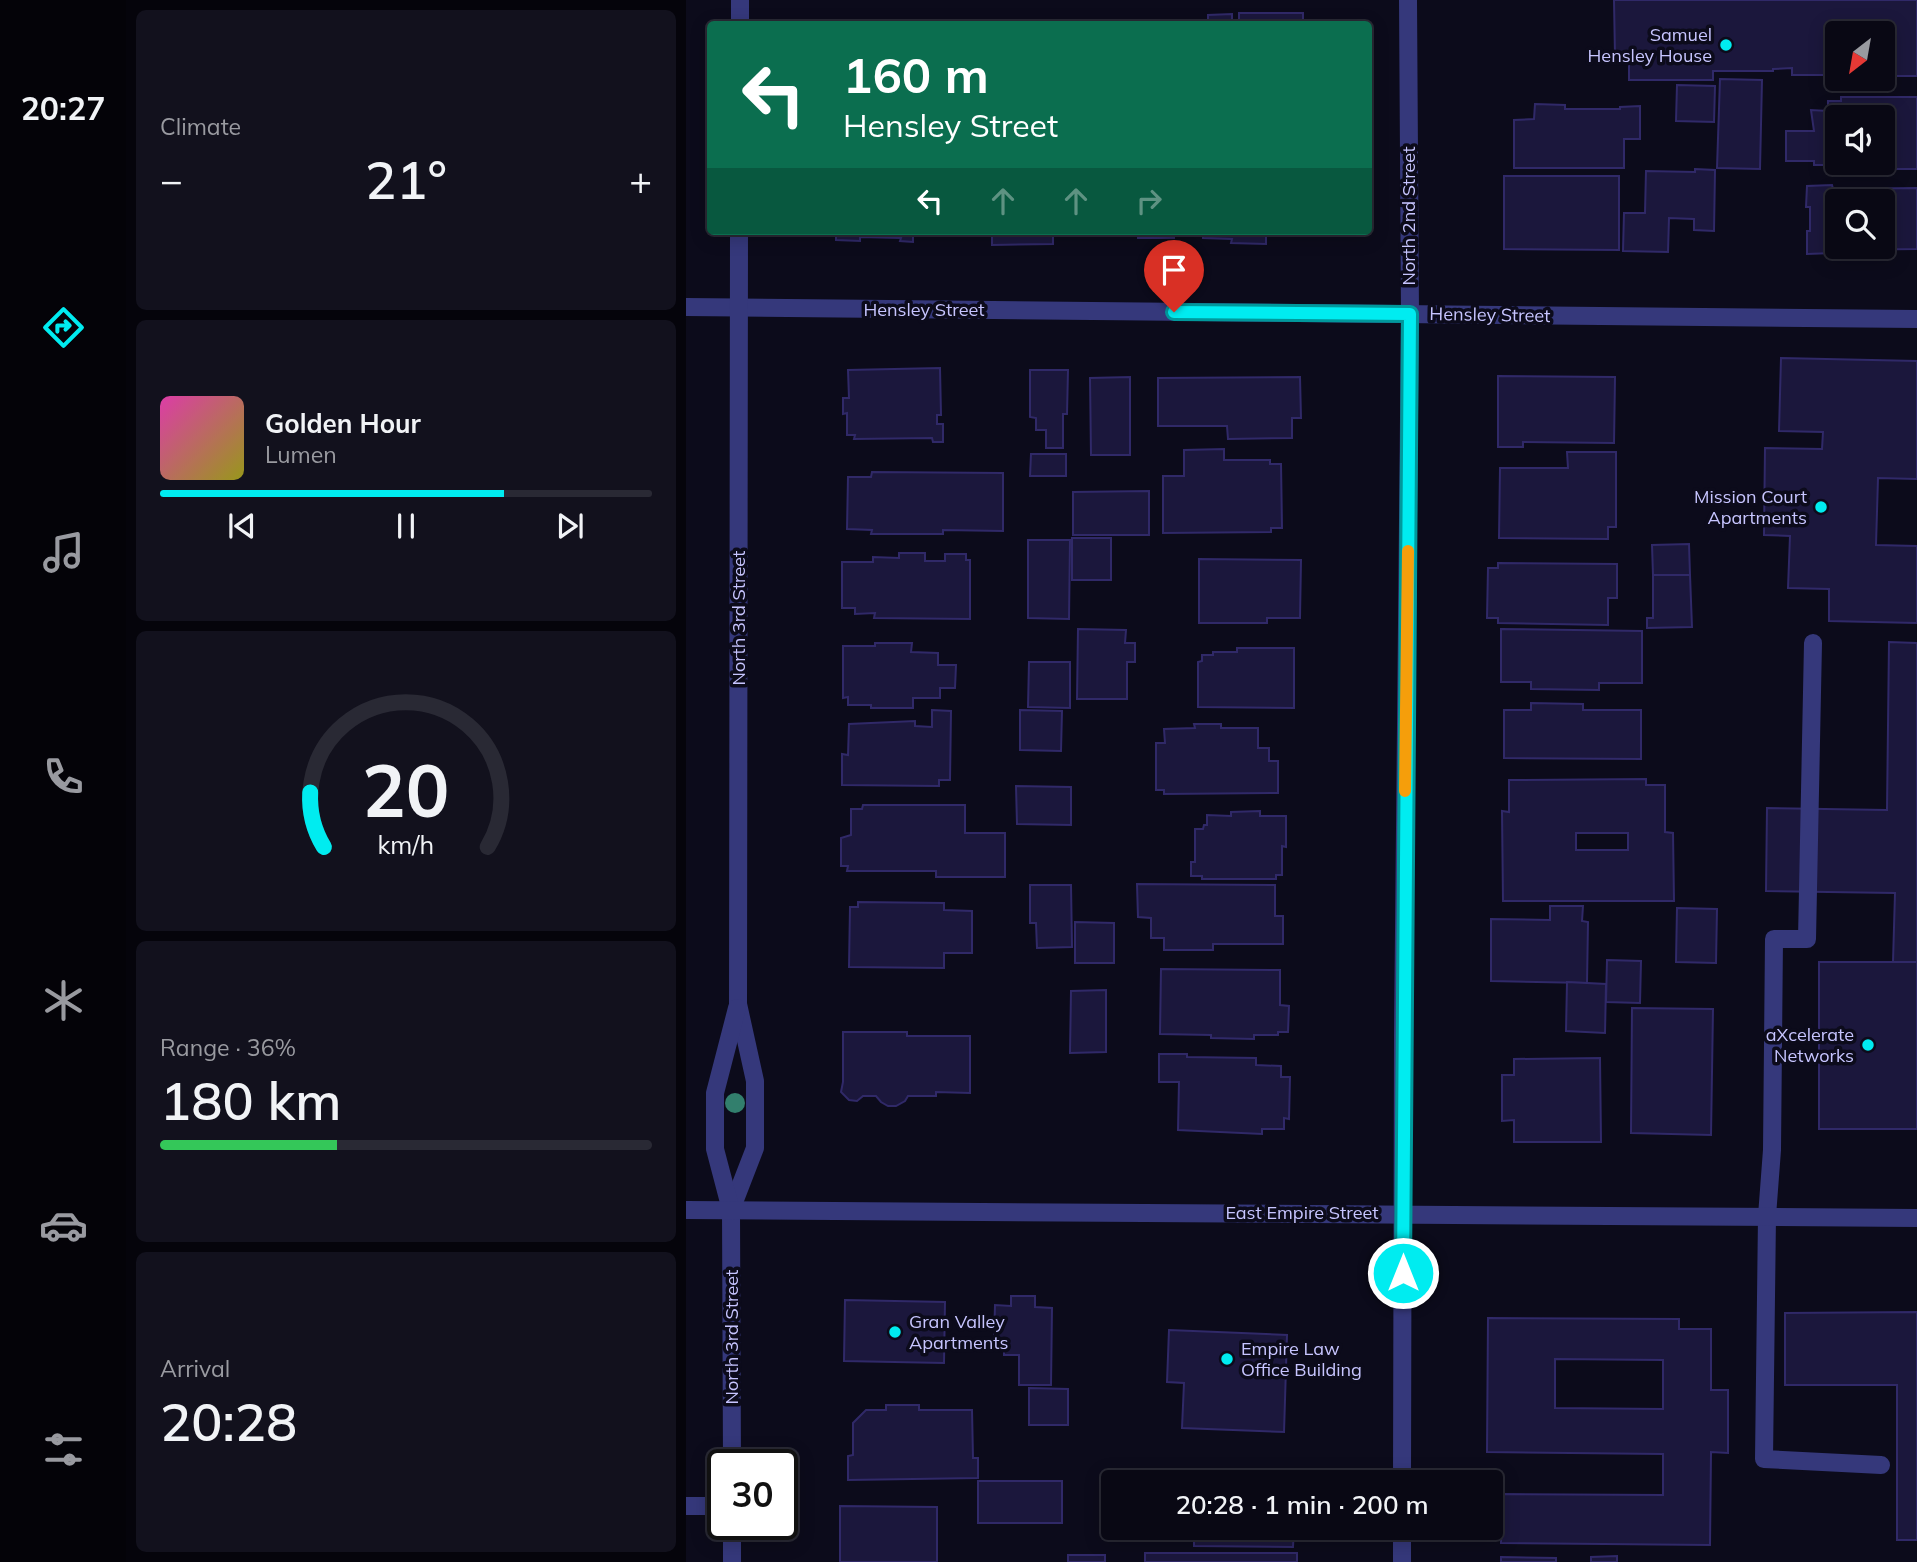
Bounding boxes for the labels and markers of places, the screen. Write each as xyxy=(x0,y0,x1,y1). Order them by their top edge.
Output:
place label: Samuel Hensley House xyxy=(1588,23,1712,67)
marker: Samuel Hensley House xyxy=(1718,37,1734,53)
pin xyxy=(1144,240,1204,312)
place label: Mission Court Apartments xyxy=(1694,485,1807,529)
marker: Mission Court Apartments xyxy=(1813,499,1829,515)
place label: aXcelerate Networks xyxy=(1766,1023,1854,1067)
marker: aXcelerate Networks xyxy=(1860,1037,1876,1053)
place label: Gran Valley Apartments xyxy=(909,1310,1009,1354)
marker: Gran Valley Apartments xyxy=(887,1324,903,1340)
place label: Empire Law Office Building xyxy=(1241,1337,1362,1381)
marker: Empire Law Office Building xyxy=(1219,1351,1235,1367)

